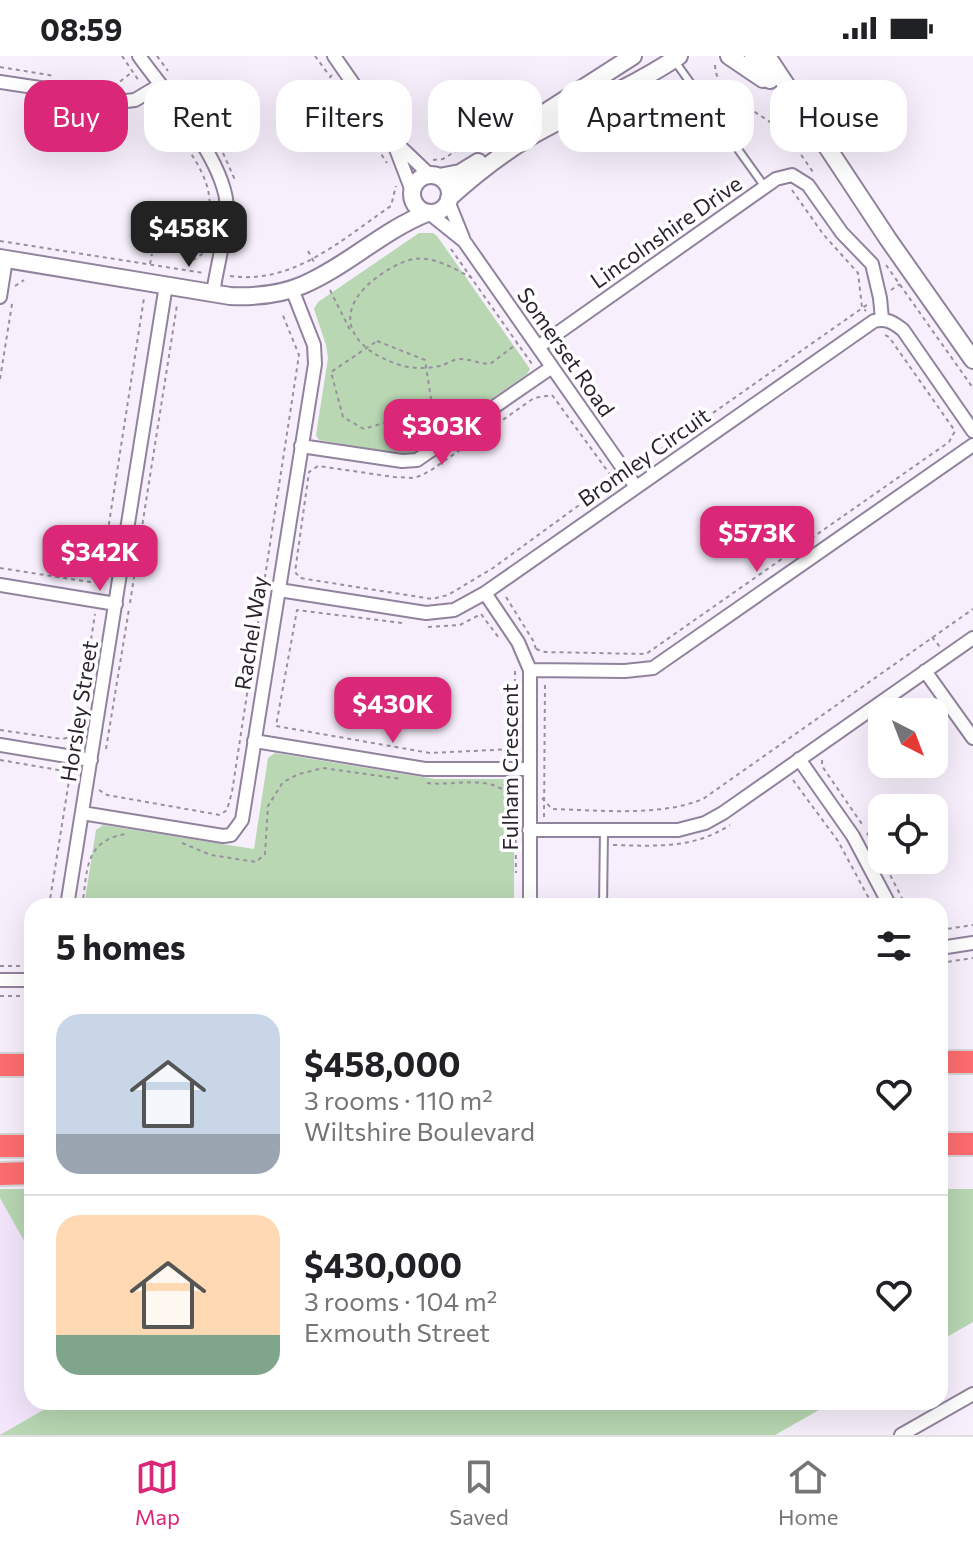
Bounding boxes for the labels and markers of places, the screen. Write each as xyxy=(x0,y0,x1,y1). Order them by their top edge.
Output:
pin: $458K xyxy=(133,201,245,269)
pin: $303K xyxy=(386,399,498,467)
pin: $573K xyxy=(701,506,813,574)
pin: $342K xyxy=(44,525,156,593)
pin: $430K xyxy=(337,677,449,745)

